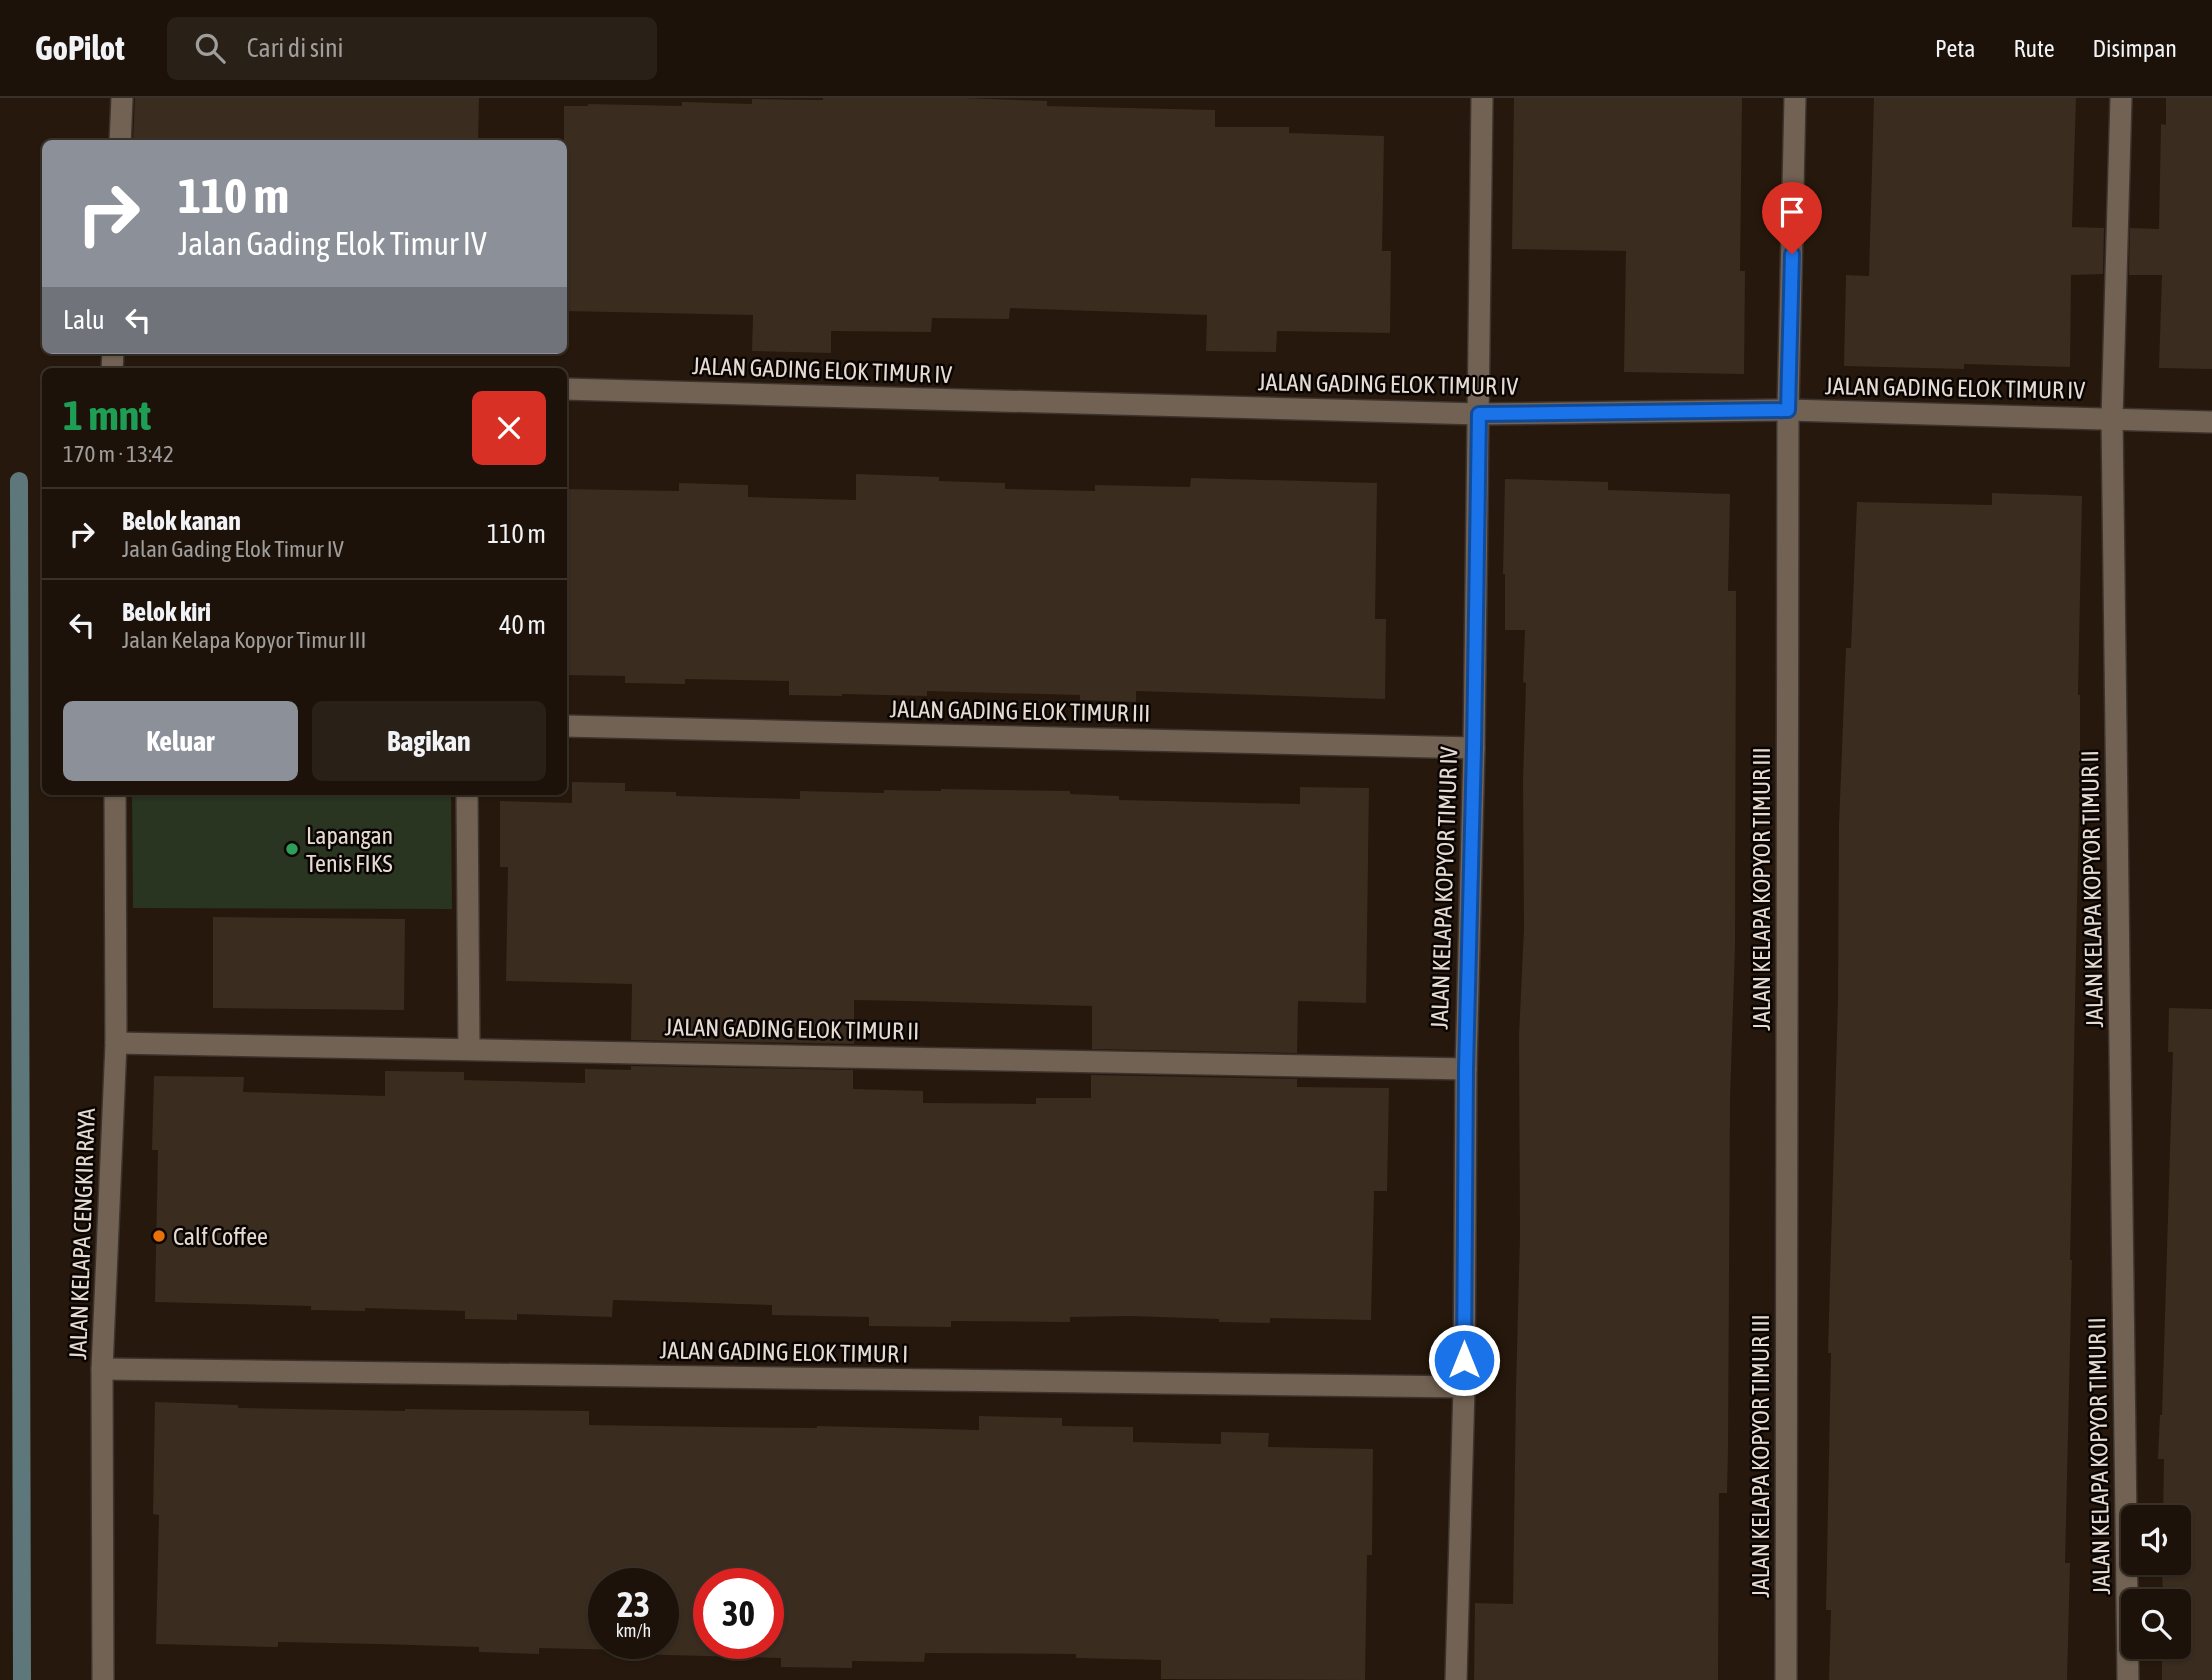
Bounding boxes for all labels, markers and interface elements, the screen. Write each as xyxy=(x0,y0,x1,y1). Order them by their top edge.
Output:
search box xyxy=(167,17,657,80)
text: GoPilot xyxy=(35,29,125,67)
icon: search xyxy=(191,29,229,67)
text: Cari di sini xyxy=(247,33,343,63)
text: Peta xyxy=(1935,35,1975,62)
text: Rute xyxy=(2013,35,2055,62)
text: Disimpan xyxy=(2093,35,2177,62)
text: 110 m xyxy=(178,167,289,223)
icon: right xyxy=(63,168,154,259)
pin xyxy=(1762,182,1822,254)
icon: arrive xyxy=(1773,193,1811,231)
text: Jalan Gading Elok Timur IV xyxy=(178,225,487,262)
icon: left xyxy=(119,301,157,339)
text: Lalu xyxy=(63,305,105,335)
street label: JALAN GADING ELOK TIMUR IV xyxy=(691,352,953,388)
street label: JALAN GADING ELOK TIMUR IV xyxy=(1258,368,1519,400)
street label: JALAN GADING ELOK TIMUR IV xyxy=(1825,372,2086,404)
text: 1 mnt xyxy=(63,391,151,439)
button: close xyxy=(472,391,546,465)
text: 170 m · 13:42 xyxy=(63,441,174,467)
text: Belok kanan xyxy=(122,506,241,536)
icon: right xyxy=(63,515,101,553)
text: 110 m xyxy=(487,519,546,549)
text: Jalan Gading Elok Timur IV xyxy=(122,536,344,562)
text: Belok kiri xyxy=(122,597,211,627)
icon: left xyxy=(63,606,101,644)
text: 40 m xyxy=(499,610,546,640)
text: Jalan Kelapa Kopyor Timur III xyxy=(122,627,366,653)
street label: JALAN GADING ELOK TIMUR III xyxy=(889,695,1151,727)
button: Keluar xyxy=(63,701,298,781)
button: Bagikan xyxy=(312,701,546,781)
street label: JALAN KELAPA KOPYOR TIMUR IV xyxy=(1426,746,1462,1030)
street label: JALAN KELAPA KOPYOR TIMUR III xyxy=(1748,747,1775,1031)
street label: JALAN KELAPA KOPYOR TIMUR II xyxy=(2076,750,2108,1028)
place label: Lapangan Tenis FIKS xyxy=(306,822,393,877)
marker: Lapangan Tenis FIKS xyxy=(284,841,300,857)
street label: JALAN GADING ELOK TIMUR II xyxy=(664,1013,920,1045)
street label: JALAN KELAPA CENGKIR RAYA xyxy=(64,1108,100,1360)
place label: Calf Coffee xyxy=(173,1223,268,1250)
marker: Calf Coffee xyxy=(151,1228,167,1244)
street label: JALAN KELAPA KOPYOR TIMUR III xyxy=(1747,1314,1774,1598)
street label: JALAN KELAPA KOPYOR TIMUR II xyxy=(2083,1317,2115,1595)
position arrow xyxy=(1427,1323,1501,1397)
street label: JALAN GADING ELOK TIMUR I xyxy=(660,1336,908,1368)
map controls xyxy=(2121,1505,2191,1659)
button: sound xyxy=(2121,1505,2191,1575)
speed limit sign: 30 xyxy=(693,1568,784,1659)
text: 23 xyxy=(617,1584,650,1624)
button: search xyxy=(2121,1589,2191,1659)
text: km/h xyxy=(616,1620,651,1641)

